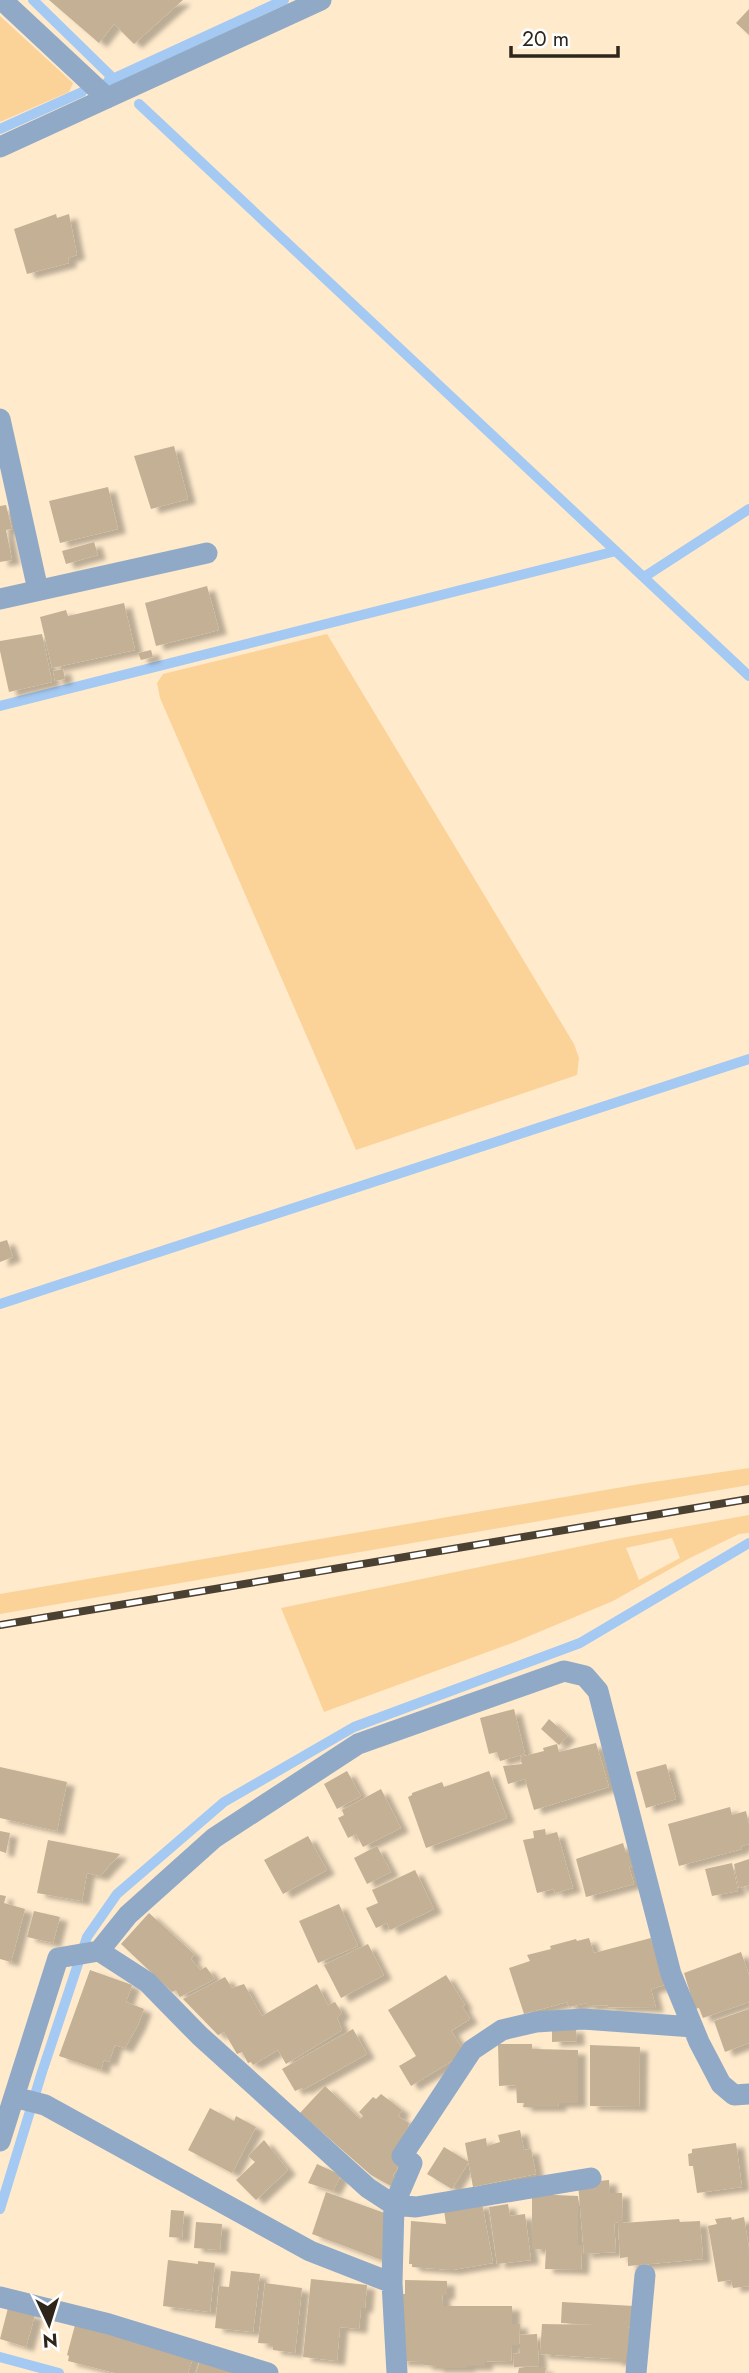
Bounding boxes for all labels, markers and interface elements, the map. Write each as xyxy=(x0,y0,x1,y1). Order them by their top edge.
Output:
scale bar xyxy=(511,14,618,58)
text: 20 m xyxy=(522,24,569,54)
north arrow xyxy=(14,2289,84,2359)
text: N xyxy=(42,2326,59,2354)

